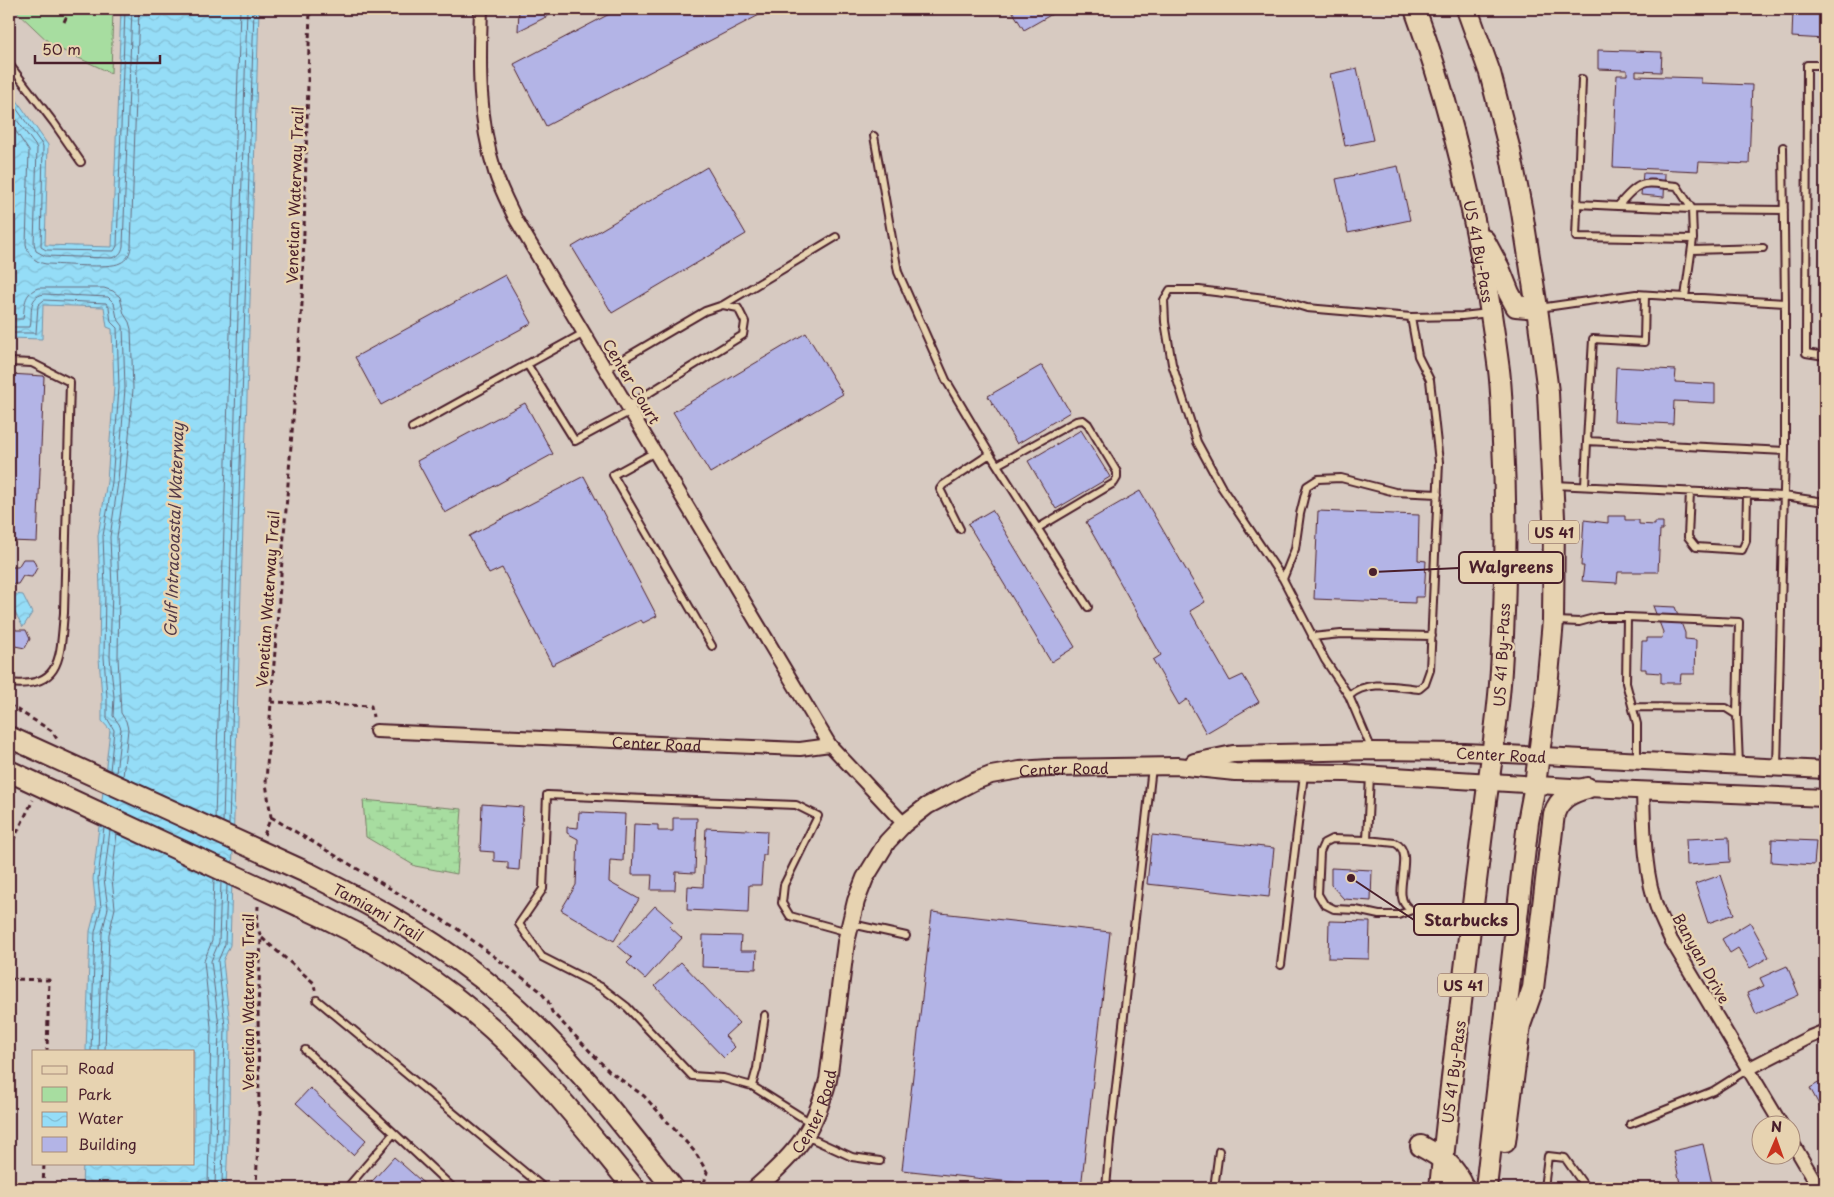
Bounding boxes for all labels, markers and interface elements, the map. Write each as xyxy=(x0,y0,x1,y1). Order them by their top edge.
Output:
scale bar xyxy=(35,32,160,64)
text: 50 m xyxy=(42,37,81,60)
street label: Venetian Waterway Trail xyxy=(279,106,309,284)
street label: US 41 By-Pass xyxy=(1459,198,1501,304)
street label: Center Court xyxy=(597,334,667,428)
water label: Gulf Intracoastal Waterway xyxy=(157,421,189,638)
street label: Venetian Waterway Trail xyxy=(249,510,285,688)
road number: US 41 xyxy=(1529,520,1579,544)
callout: Walgreens xyxy=(1459,552,1563,583)
text: Walgreens xyxy=(1469,554,1554,578)
street label: US 41 By-Pass xyxy=(1487,603,1515,707)
street label: Center Road xyxy=(611,730,702,756)
street label: Center Road xyxy=(1456,740,1547,768)
street label: Center Road xyxy=(1018,756,1109,782)
street label: Tamiami Trail xyxy=(329,876,429,946)
callout: Starbucks xyxy=(1414,904,1518,935)
text: Starbucks xyxy=(1424,907,1508,931)
street label: Banyan Drive xyxy=(1668,909,1736,1007)
street label: Venetian Waterway Trail xyxy=(236,913,259,1091)
road number: US 41 xyxy=(1438,974,1488,996)
street label: US 41 By-Pass xyxy=(1435,1019,1471,1125)
legend xyxy=(32,1050,195,1164)
text: Road xyxy=(78,1056,114,1079)
street label: Center Road xyxy=(785,1068,841,1158)
text: Park xyxy=(78,1082,112,1105)
text: Water xyxy=(78,1106,123,1129)
north arrow xyxy=(1752,1114,1802,1164)
text: N xyxy=(1771,1116,1782,1137)
text: Building xyxy=(78,1132,137,1155)

